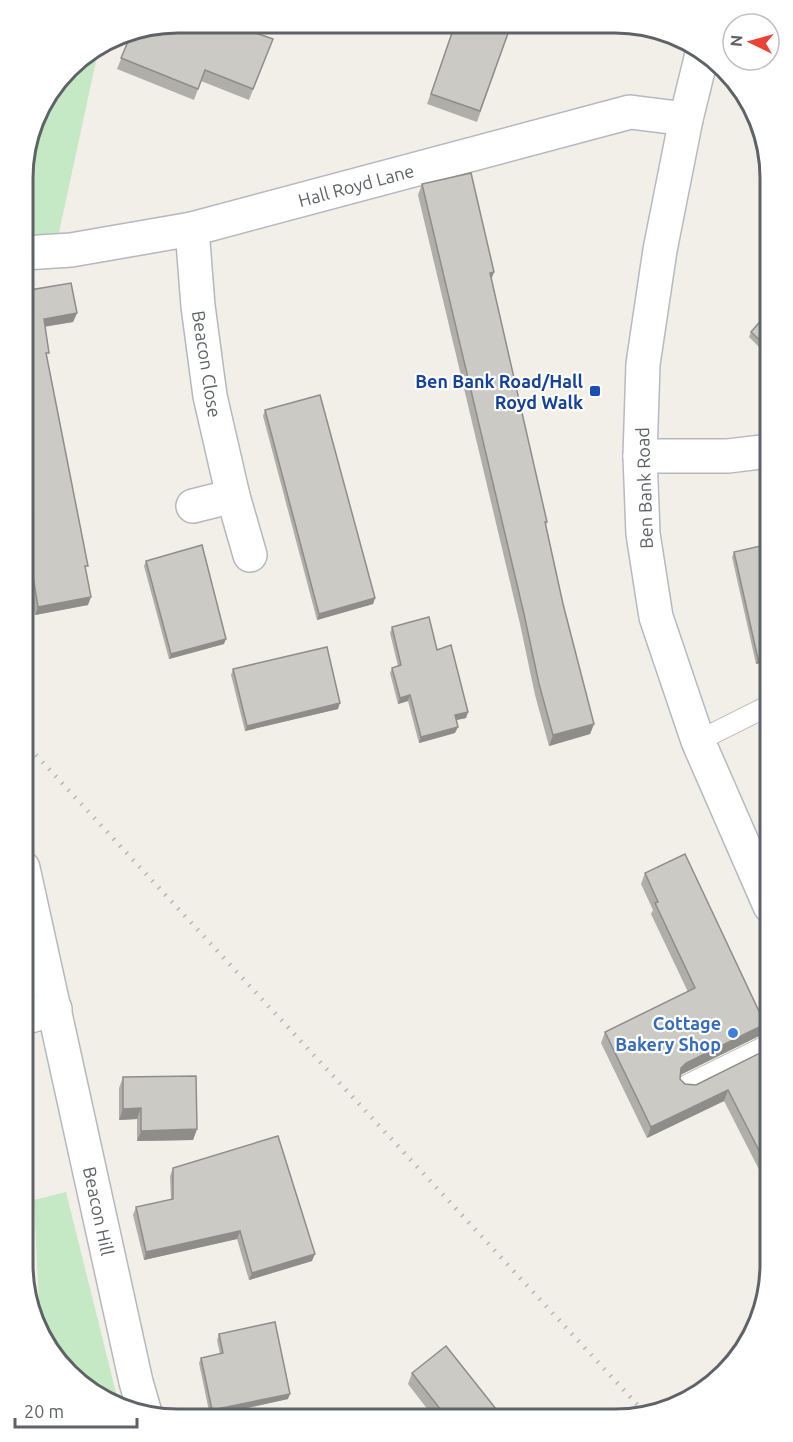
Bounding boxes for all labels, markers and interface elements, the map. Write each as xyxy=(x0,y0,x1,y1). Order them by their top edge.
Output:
north arrow xyxy=(721,12,781,72)
text: N xyxy=(727,34,746,47)
street label: Hall Royd Lane xyxy=(296,160,416,210)
street label: Beacon Close xyxy=(189,309,225,419)
place label: Ben Bank Road/Hall Royd Walk xyxy=(415,371,584,412)
marker: Ben Bank Road/Hall Royd Walk xyxy=(588,384,602,398)
street label: Ben Bank Road xyxy=(632,427,656,549)
place label: Cottage Bakery Shop xyxy=(615,1013,721,1054)
marker: Cottage Bakery Shop xyxy=(726,1026,740,1040)
street label: Beacon Hill xyxy=(80,1165,118,1257)
scale bar xyxy=(15,1391,136,1429)
text: 20 m xyxy=(24,1401,64,1421)

